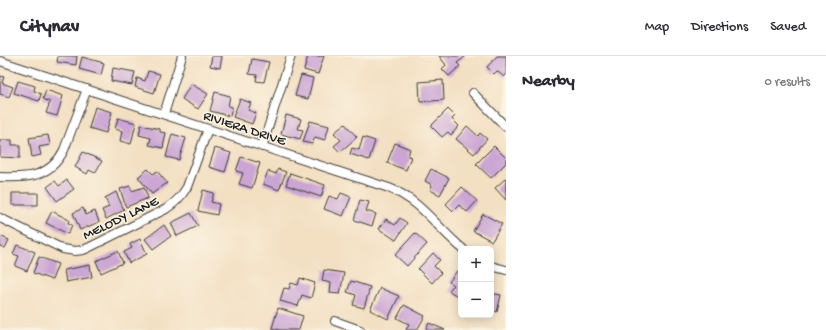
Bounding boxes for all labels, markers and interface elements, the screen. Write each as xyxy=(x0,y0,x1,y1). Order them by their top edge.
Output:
text: Citynav xyxy=(20,16,79,39)
text: Map xyxy=(645,19,669,36)
text: Directions xyxy=(691,19,748,36)
text: Saved xyxy=(770,19,806,36)
text: Nearby xyxy=(522,72,575,92)
text: 0 results xyxy=(764,75,810,90)
street label: RIVIERA DRIVE xyxy=(201,108,289,151)
street label: MELODY LANE xyxy=(80,193,163,245)
map controls xyxy=(458,246,494,318)
button: + xyxy=(458,246,494,282)
button: − xyxy=(458,282,494,318)

